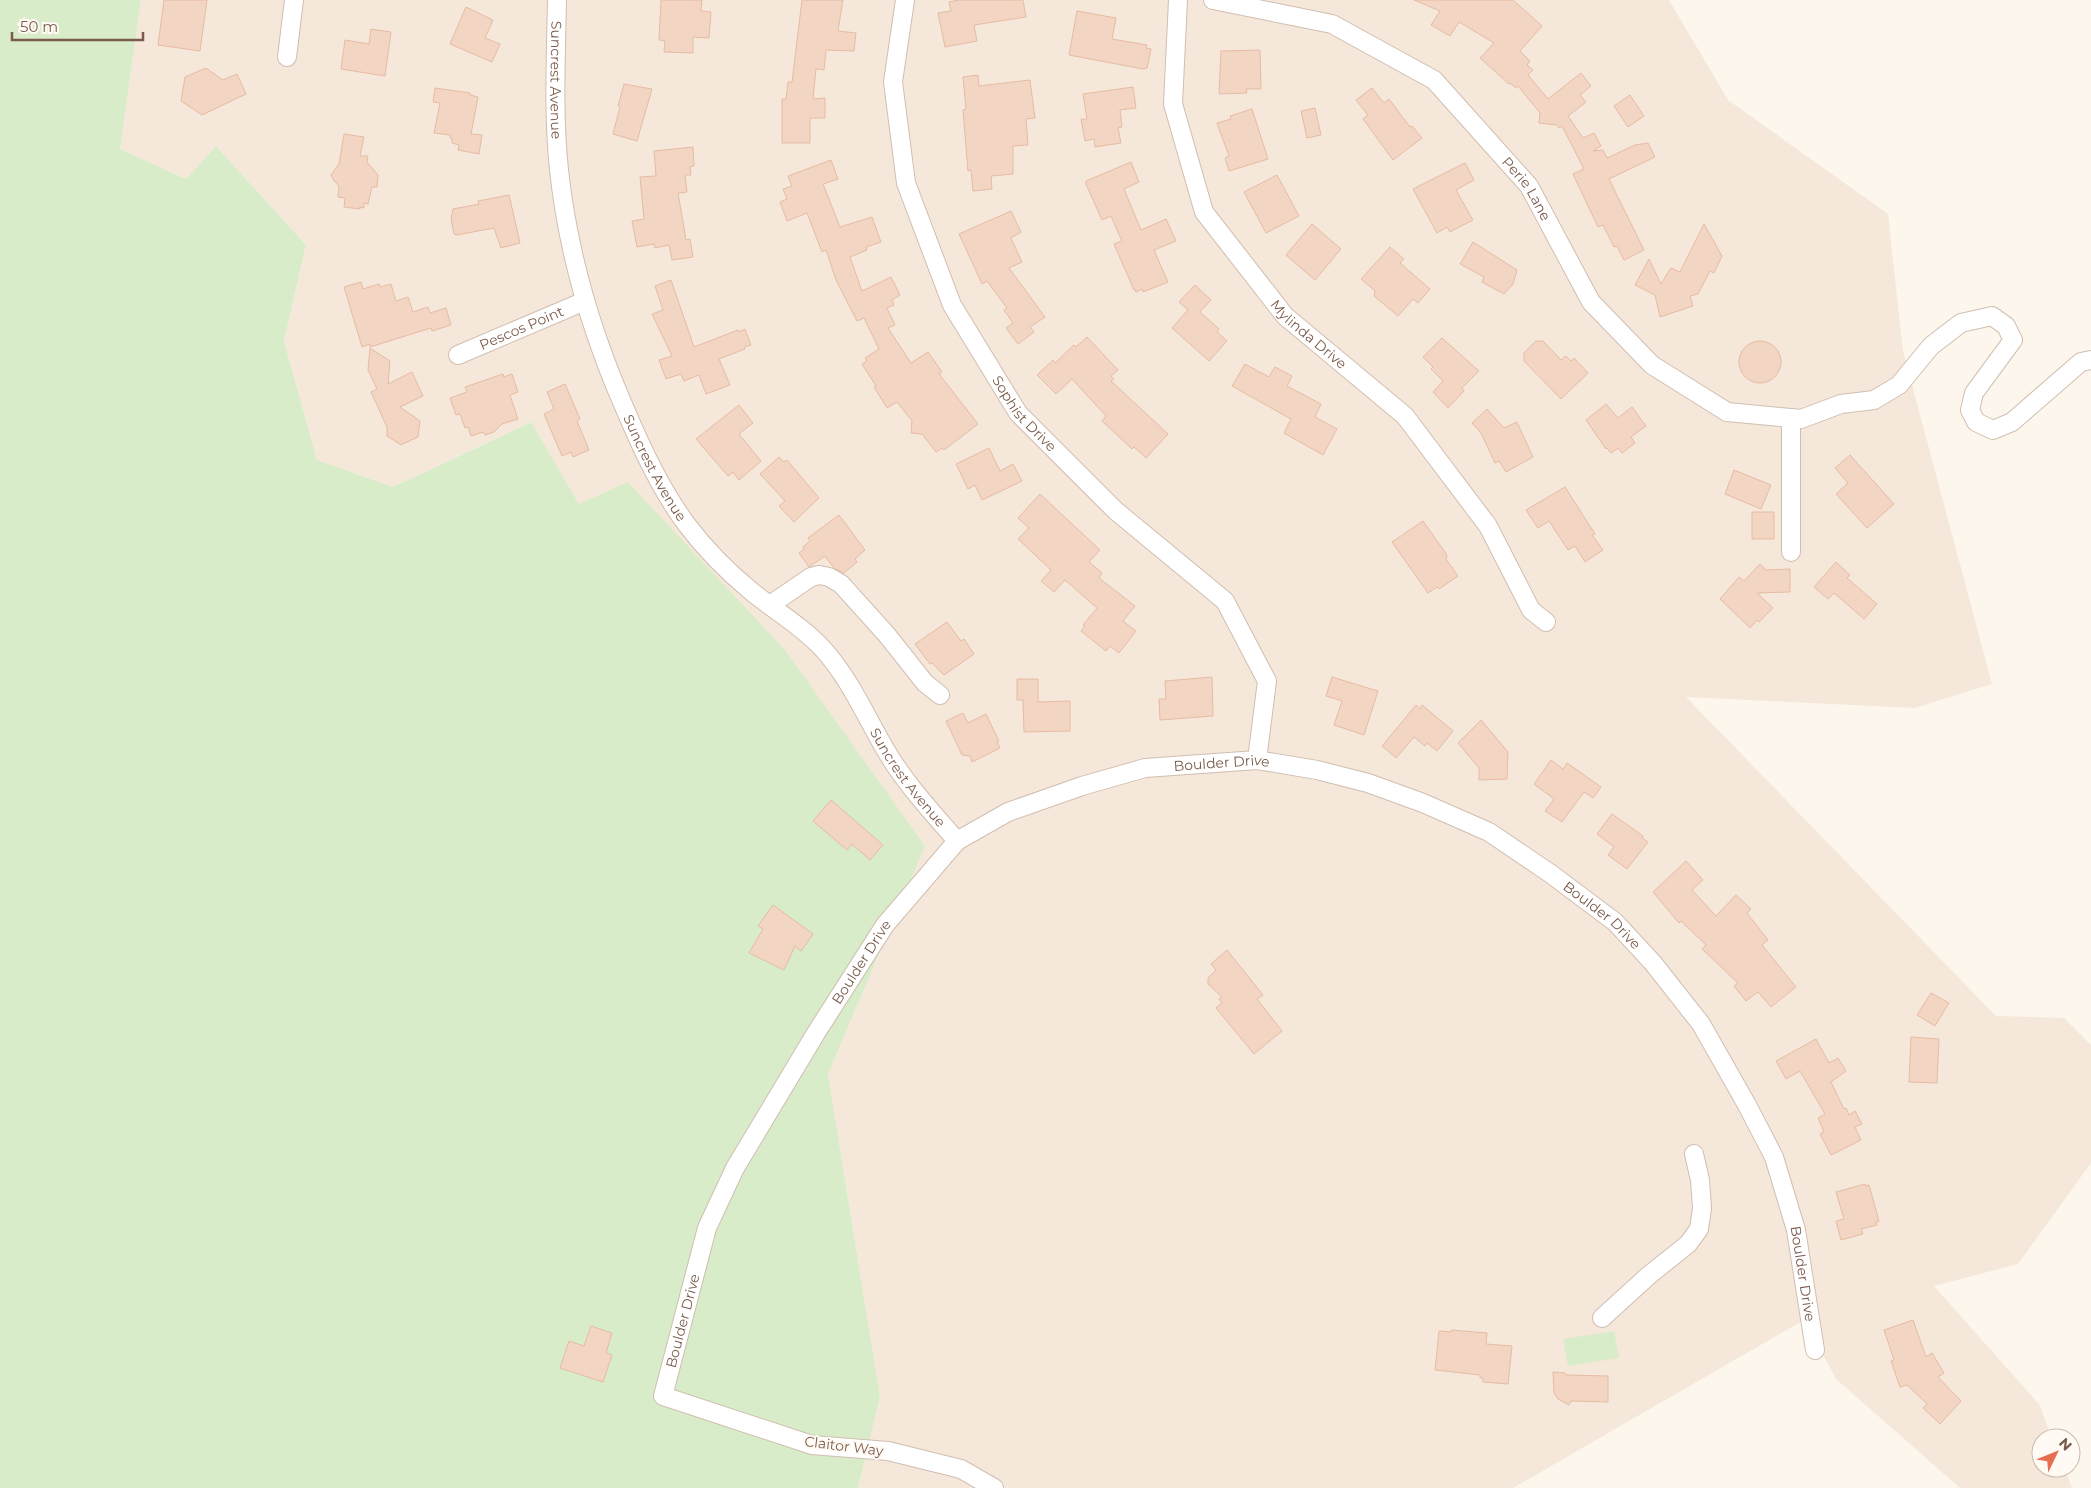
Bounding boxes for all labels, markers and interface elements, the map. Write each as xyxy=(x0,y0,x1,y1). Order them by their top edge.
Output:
scale bar xyxy=(12,10,144,42)
text: 50 m xyxy=(20,17,58,36)
street label: Suncrest Avenue xyxy=(546,21,566,140)
street label: Perie Lane xyxy=(1498,153,1555,224)
street label: Mylinda Drive xyxy=(1267,296,1351,373)
street label: Pescos Point xyxy=(477,302,567,354)
street label: Sophist Drive xyxy=(988,372,1060,455)
street label: Suncrest Avenue xyxy=(619,412,690,525)
street label: Suncrest Avenue xyxy=(866,725,950,831)
street label: Boulder Drive xyxy=(1173,751,1271,775)
street label: Boulder Drive xyxy=(1560,877,1645,953)
street label: Boulder Drive xyxy=(828,916,895,1007)
street label: Boulder Drive xyxy=(1786,1225,1819,1323)
street label: Boulder Drive xyxy=(662,1272,704,1370)
north arrow xyxy=(2031,1428,2081,1478)
street label: Claitor Way xyxy=(803,1432,885,1460)
text: N xyxy=(2055,1434,2076,1454)

